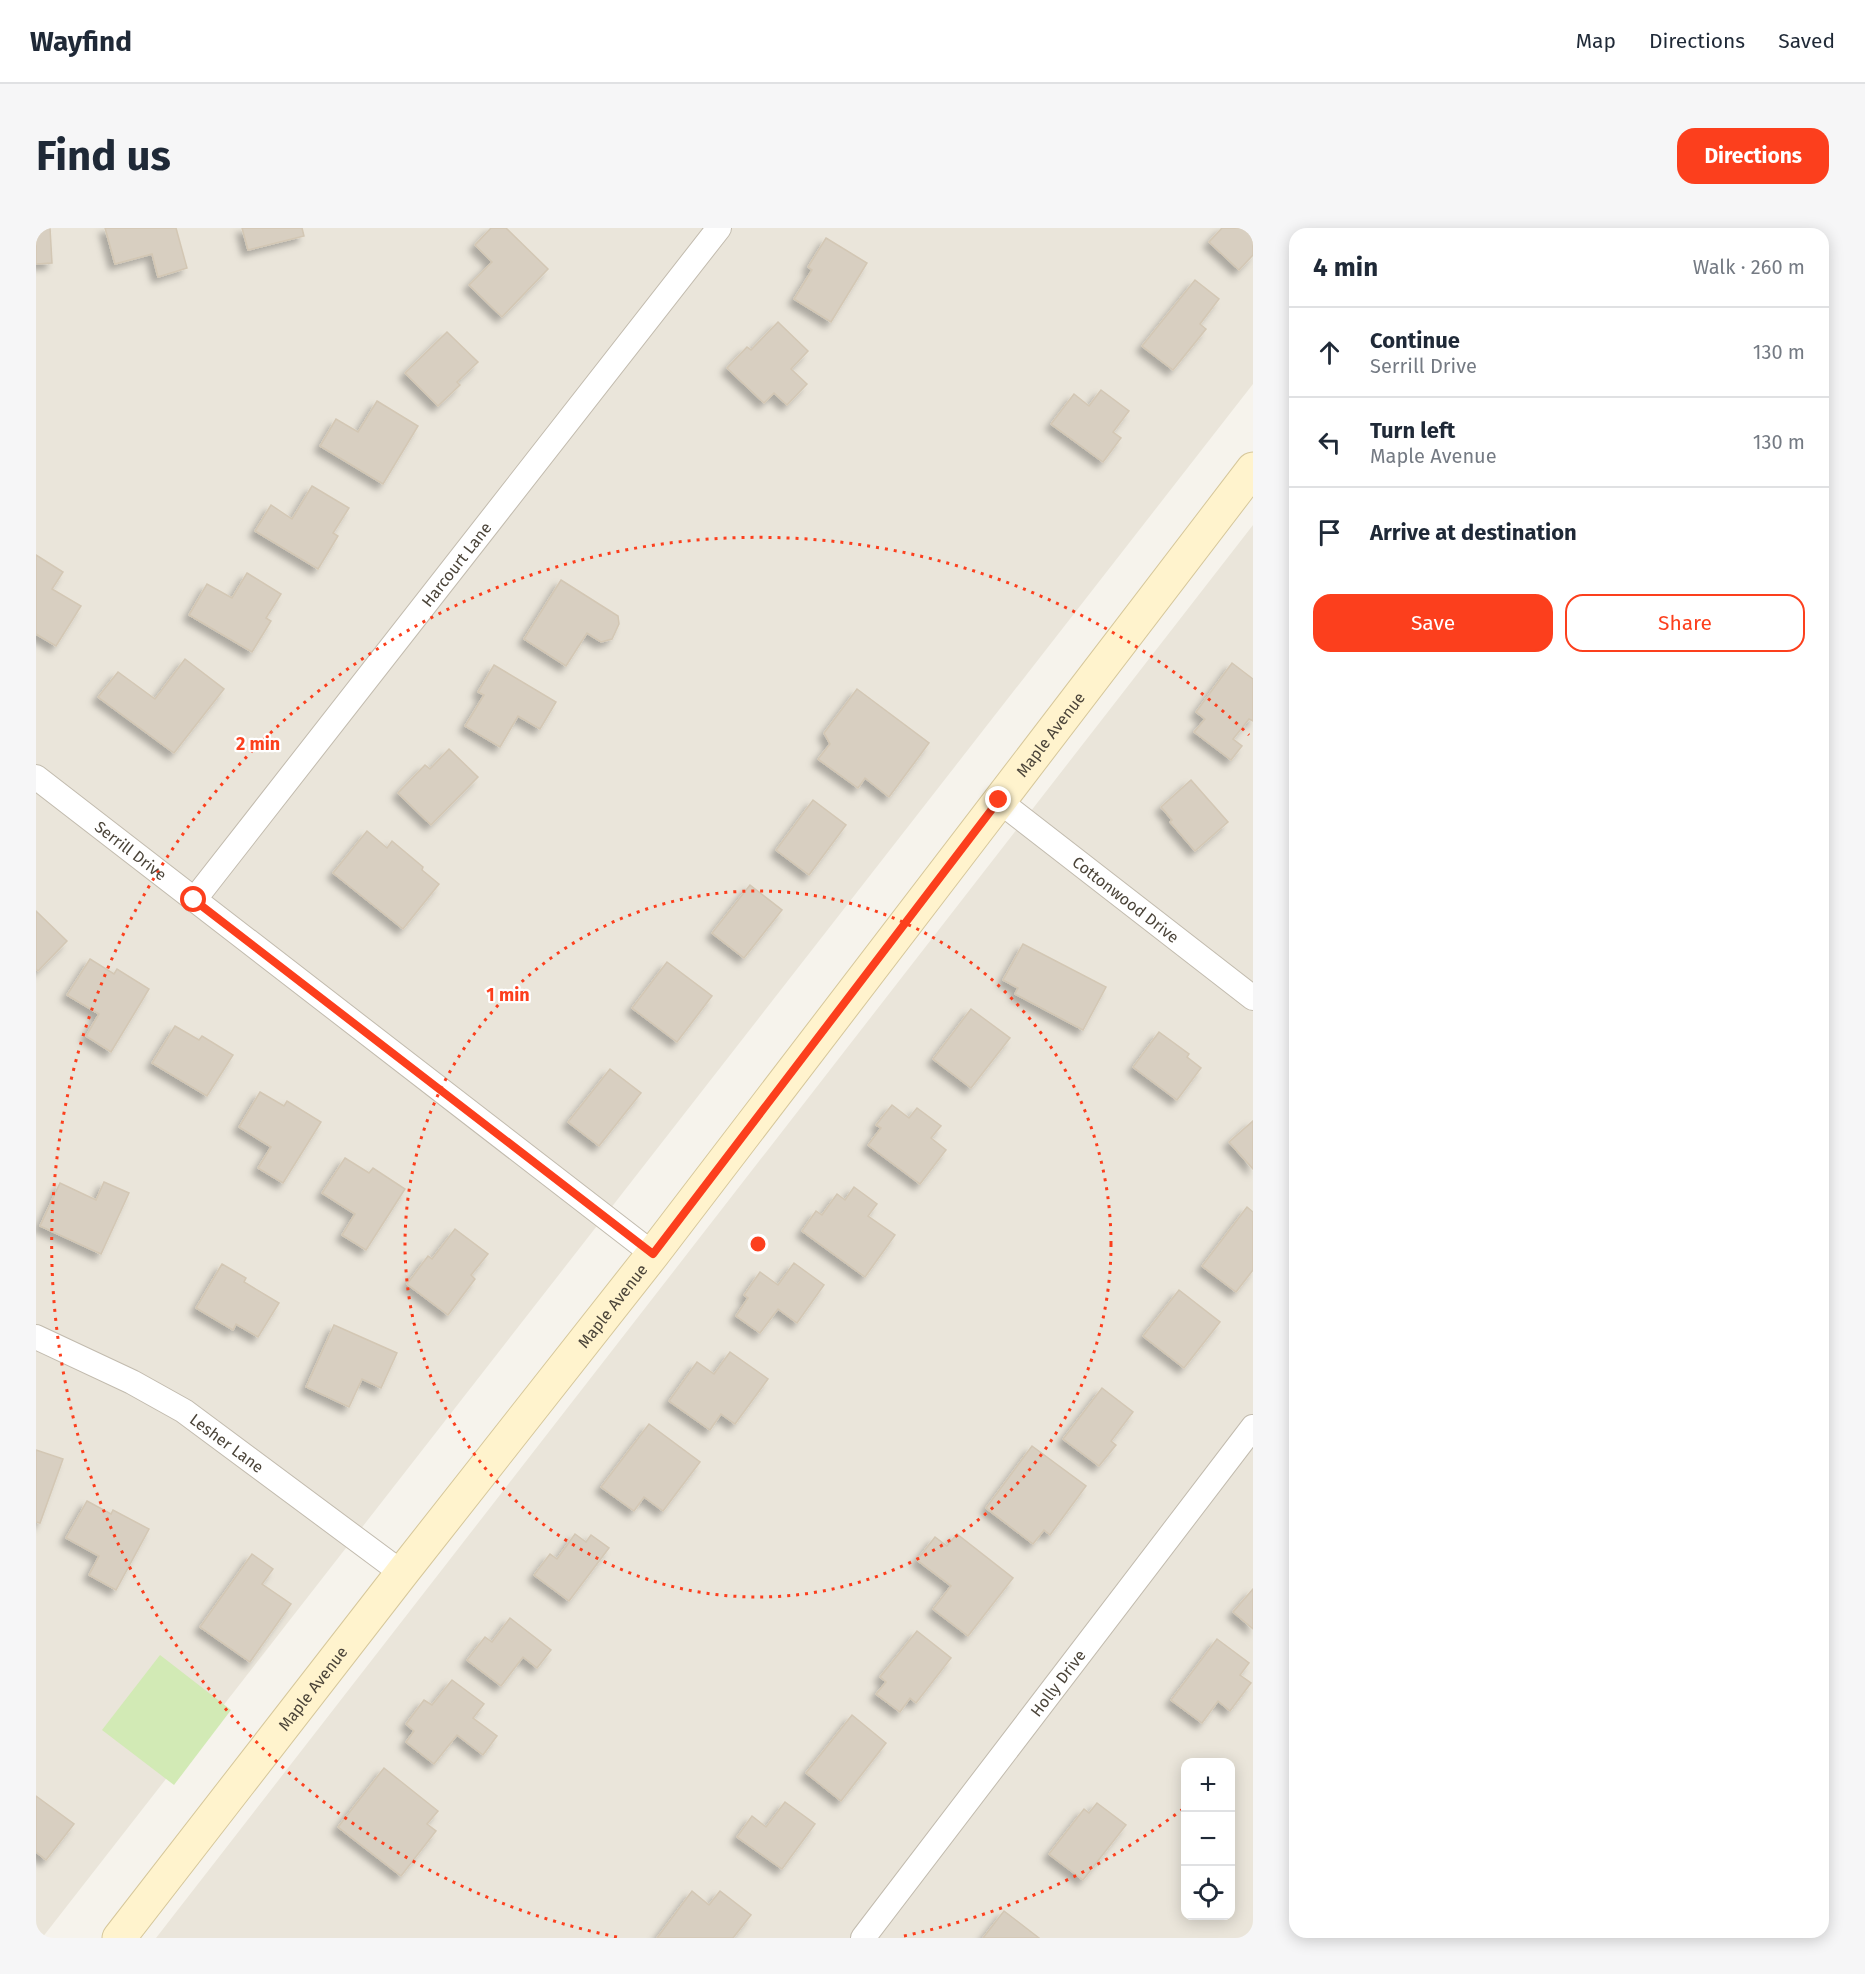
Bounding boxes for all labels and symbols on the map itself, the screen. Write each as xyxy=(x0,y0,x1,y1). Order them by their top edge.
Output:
street label: Harcourt Lane xyxy=(418,518,496,611)
street label: Maple Avenue xyxy=(1012,688,1089,781)
text: 2 min xyxy=(236,733,280,755)
route end xyxy=(985,786,1011,812)
street label: Serrill Drive xyxy=(91,817,170,884)
street label: Cottonwood Drive xyxy=(1069,852,1183,947)
route start xyxy=(180,886,206,912)
text: 1 min xyxy=(486,984,530,1006)
centre of rings xyxy=(748,1234,768,1254)
street label: Maple Avenue xyxy=(574,1260,652,1352)
street label: Lesher Lane xyxy=(186,1410,267,1477)
street label: Maple Avenue xyxy=(274,1643,352,1734)
street label: Holly Drive xyxy=(1027,1646,1090,1720)

